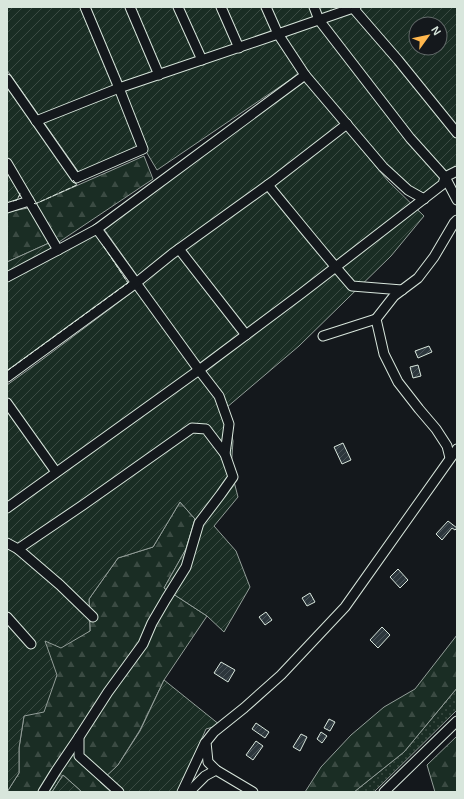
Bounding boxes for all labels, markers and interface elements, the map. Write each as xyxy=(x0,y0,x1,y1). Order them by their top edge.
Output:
north arrow xyxy=(408,16,448,56)
text: N xyxy=(429,24,444,37)

